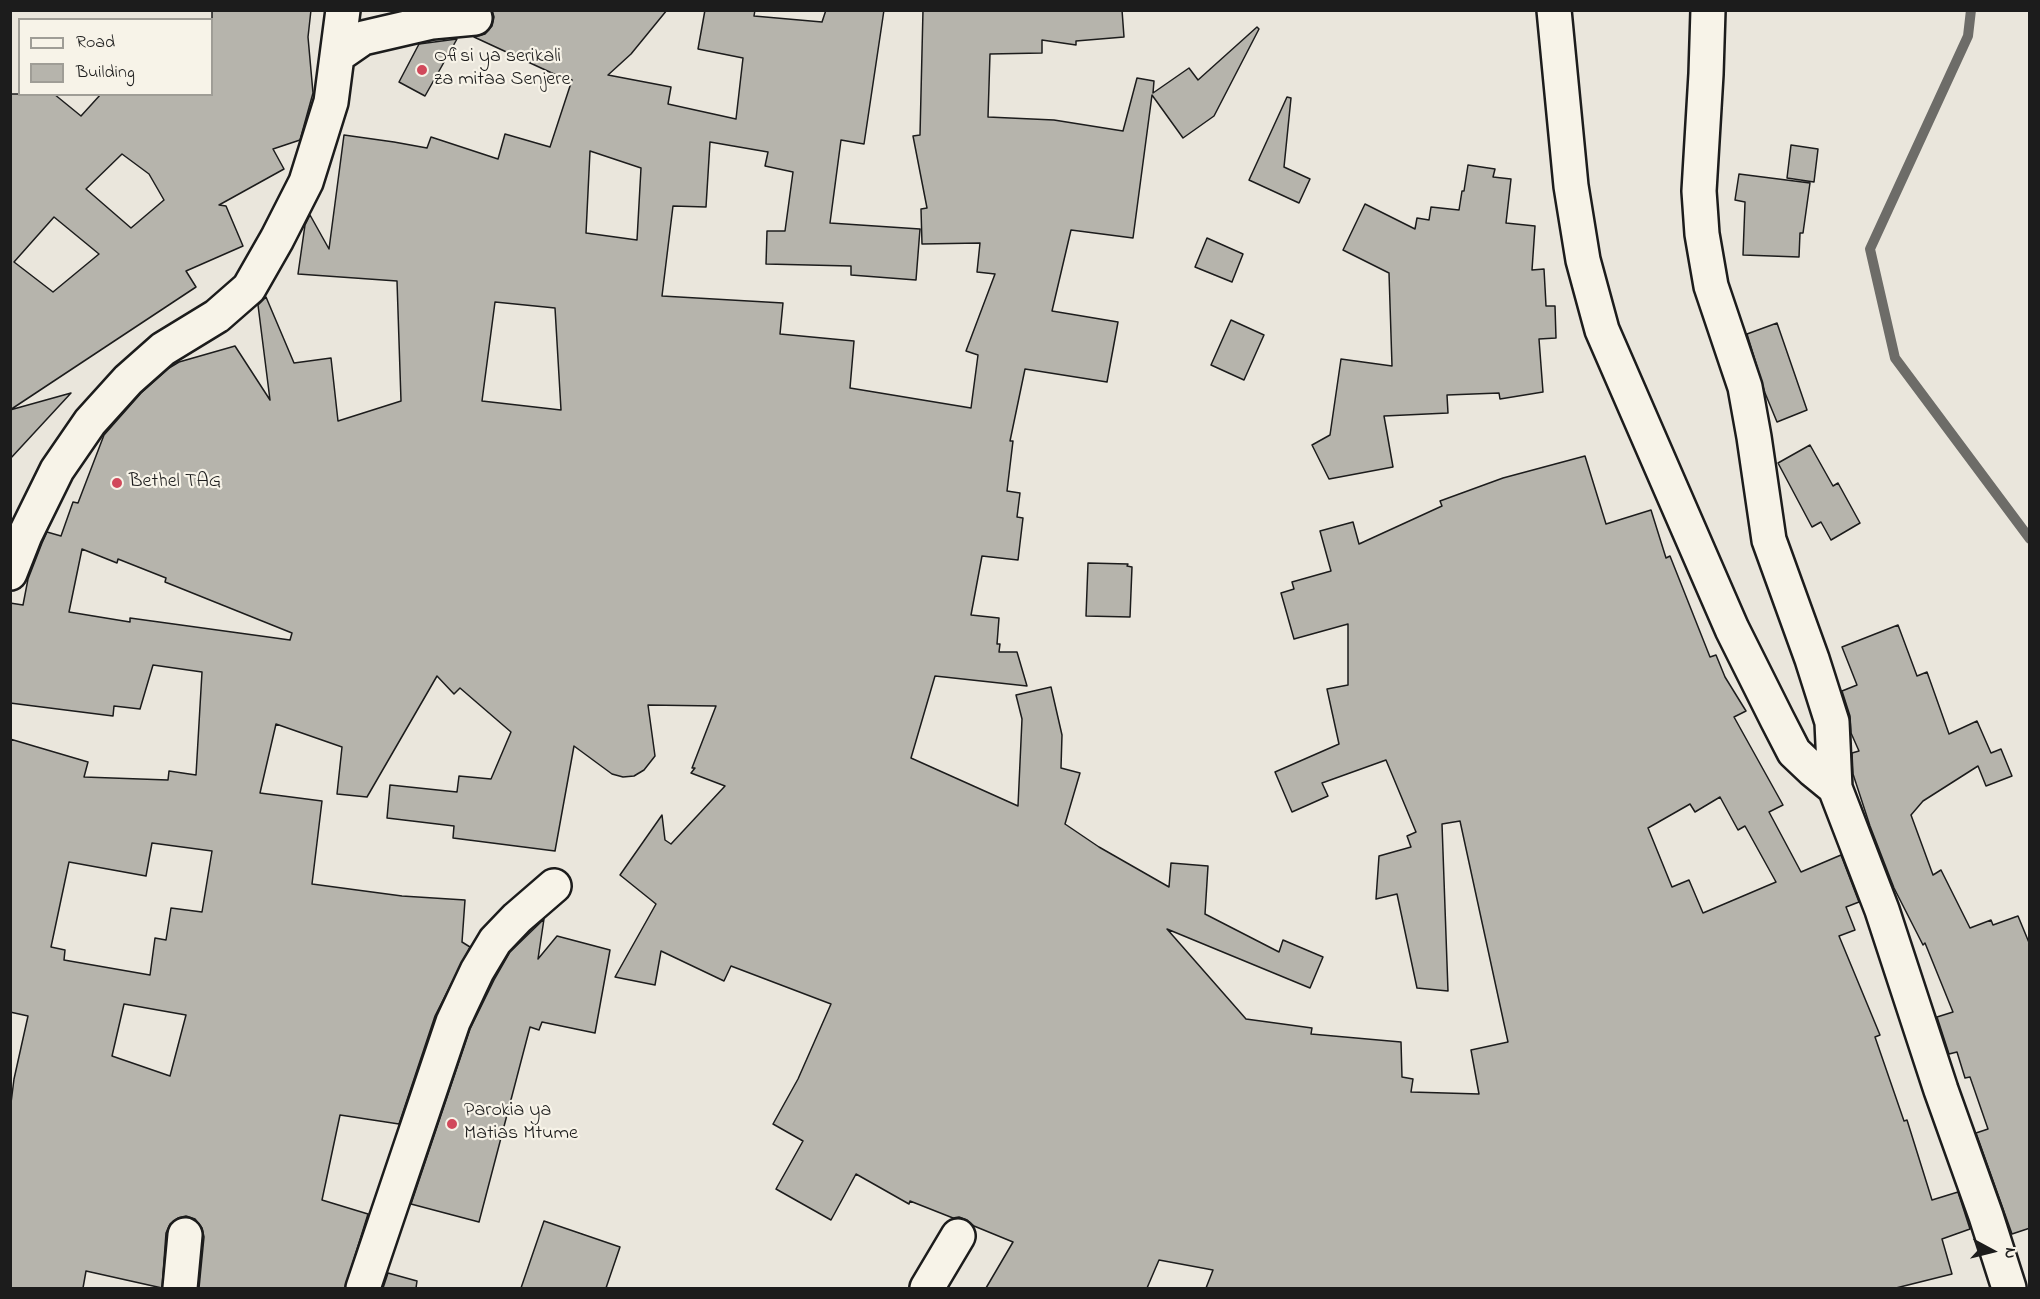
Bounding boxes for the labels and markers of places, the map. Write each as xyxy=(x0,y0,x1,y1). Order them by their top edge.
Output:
place label: Ofisi ya serikali za mitaa Senjere xyxy=(434,46,570,93)
marker: Ofisi ya serikali za mitaa Senjere xyxy=(415,63,429,77)
place label: Bethel TAG xyxy=(129,471,221,495)
marker: Bethel TAG xyxy=(110,476,124,490)
place label: Parokia ya Matias Mtume xyxy=(464,1100,578,1147)
marker: Parokia ya Matias Mtume xyxy=(445,1117,459,1131)

